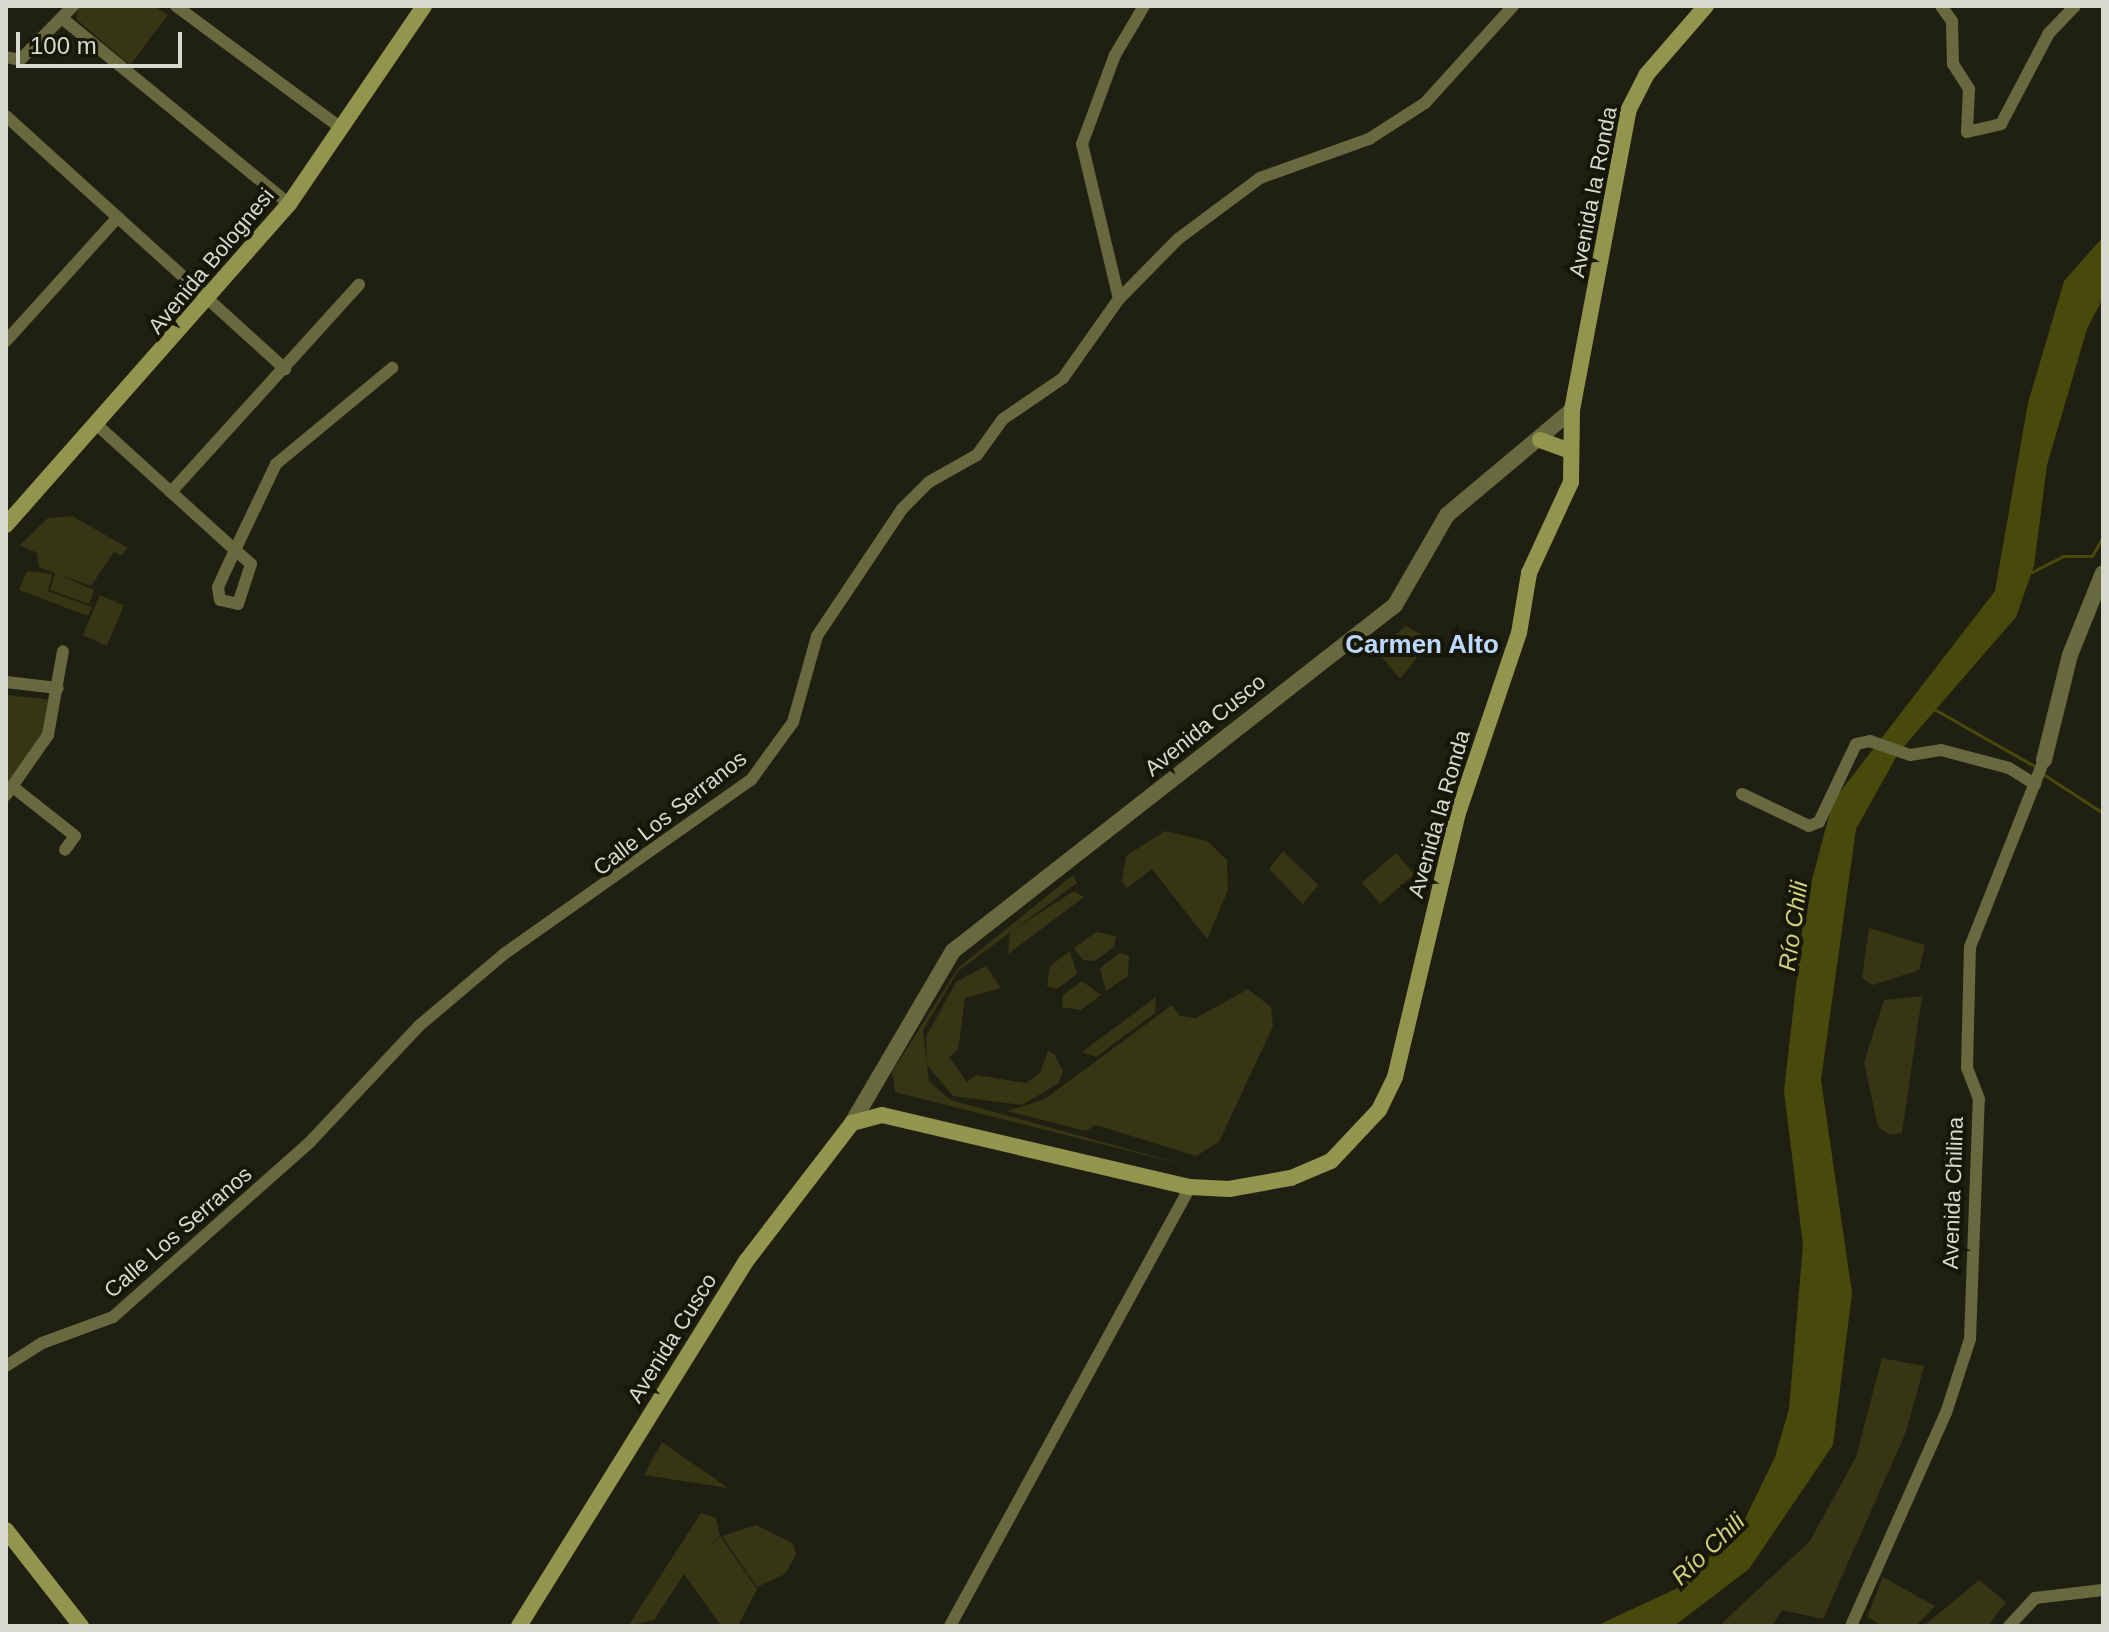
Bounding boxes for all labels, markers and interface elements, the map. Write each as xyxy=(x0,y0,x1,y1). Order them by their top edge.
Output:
scale bar xyxy=(20,16,186,66)
text: 100 m xyxy=(30,32,97,59)
street label: Avenida la Ronda xyxy=(1564,104,1622,280)
street label: Avenida Bolognesi xyxy=(142,183,280,339)
district label: Carmen Alto xyxy=(1345,629,1499,661)
street label: Avenida Cusco xyxy=(1139,668,1271,782)
street label: Avenida la Ronda xyxy=(1402,727,1476,901)
street label: Calle Los Serranos xyxy=(588,745,752,881)
water label: Río Chili xyxy=(1772,879,1814,973)
street label: Avenida Chilina xyxy=(1937,1116,1969,1270)
street label: Calle Los Serranos xyxy=(99,1161,257,1303)
street label: Avenida Cusco xyxy=(622,1268,722,1408)
water label: Río Chili xyxy=(1665,1507,1751,1591)

